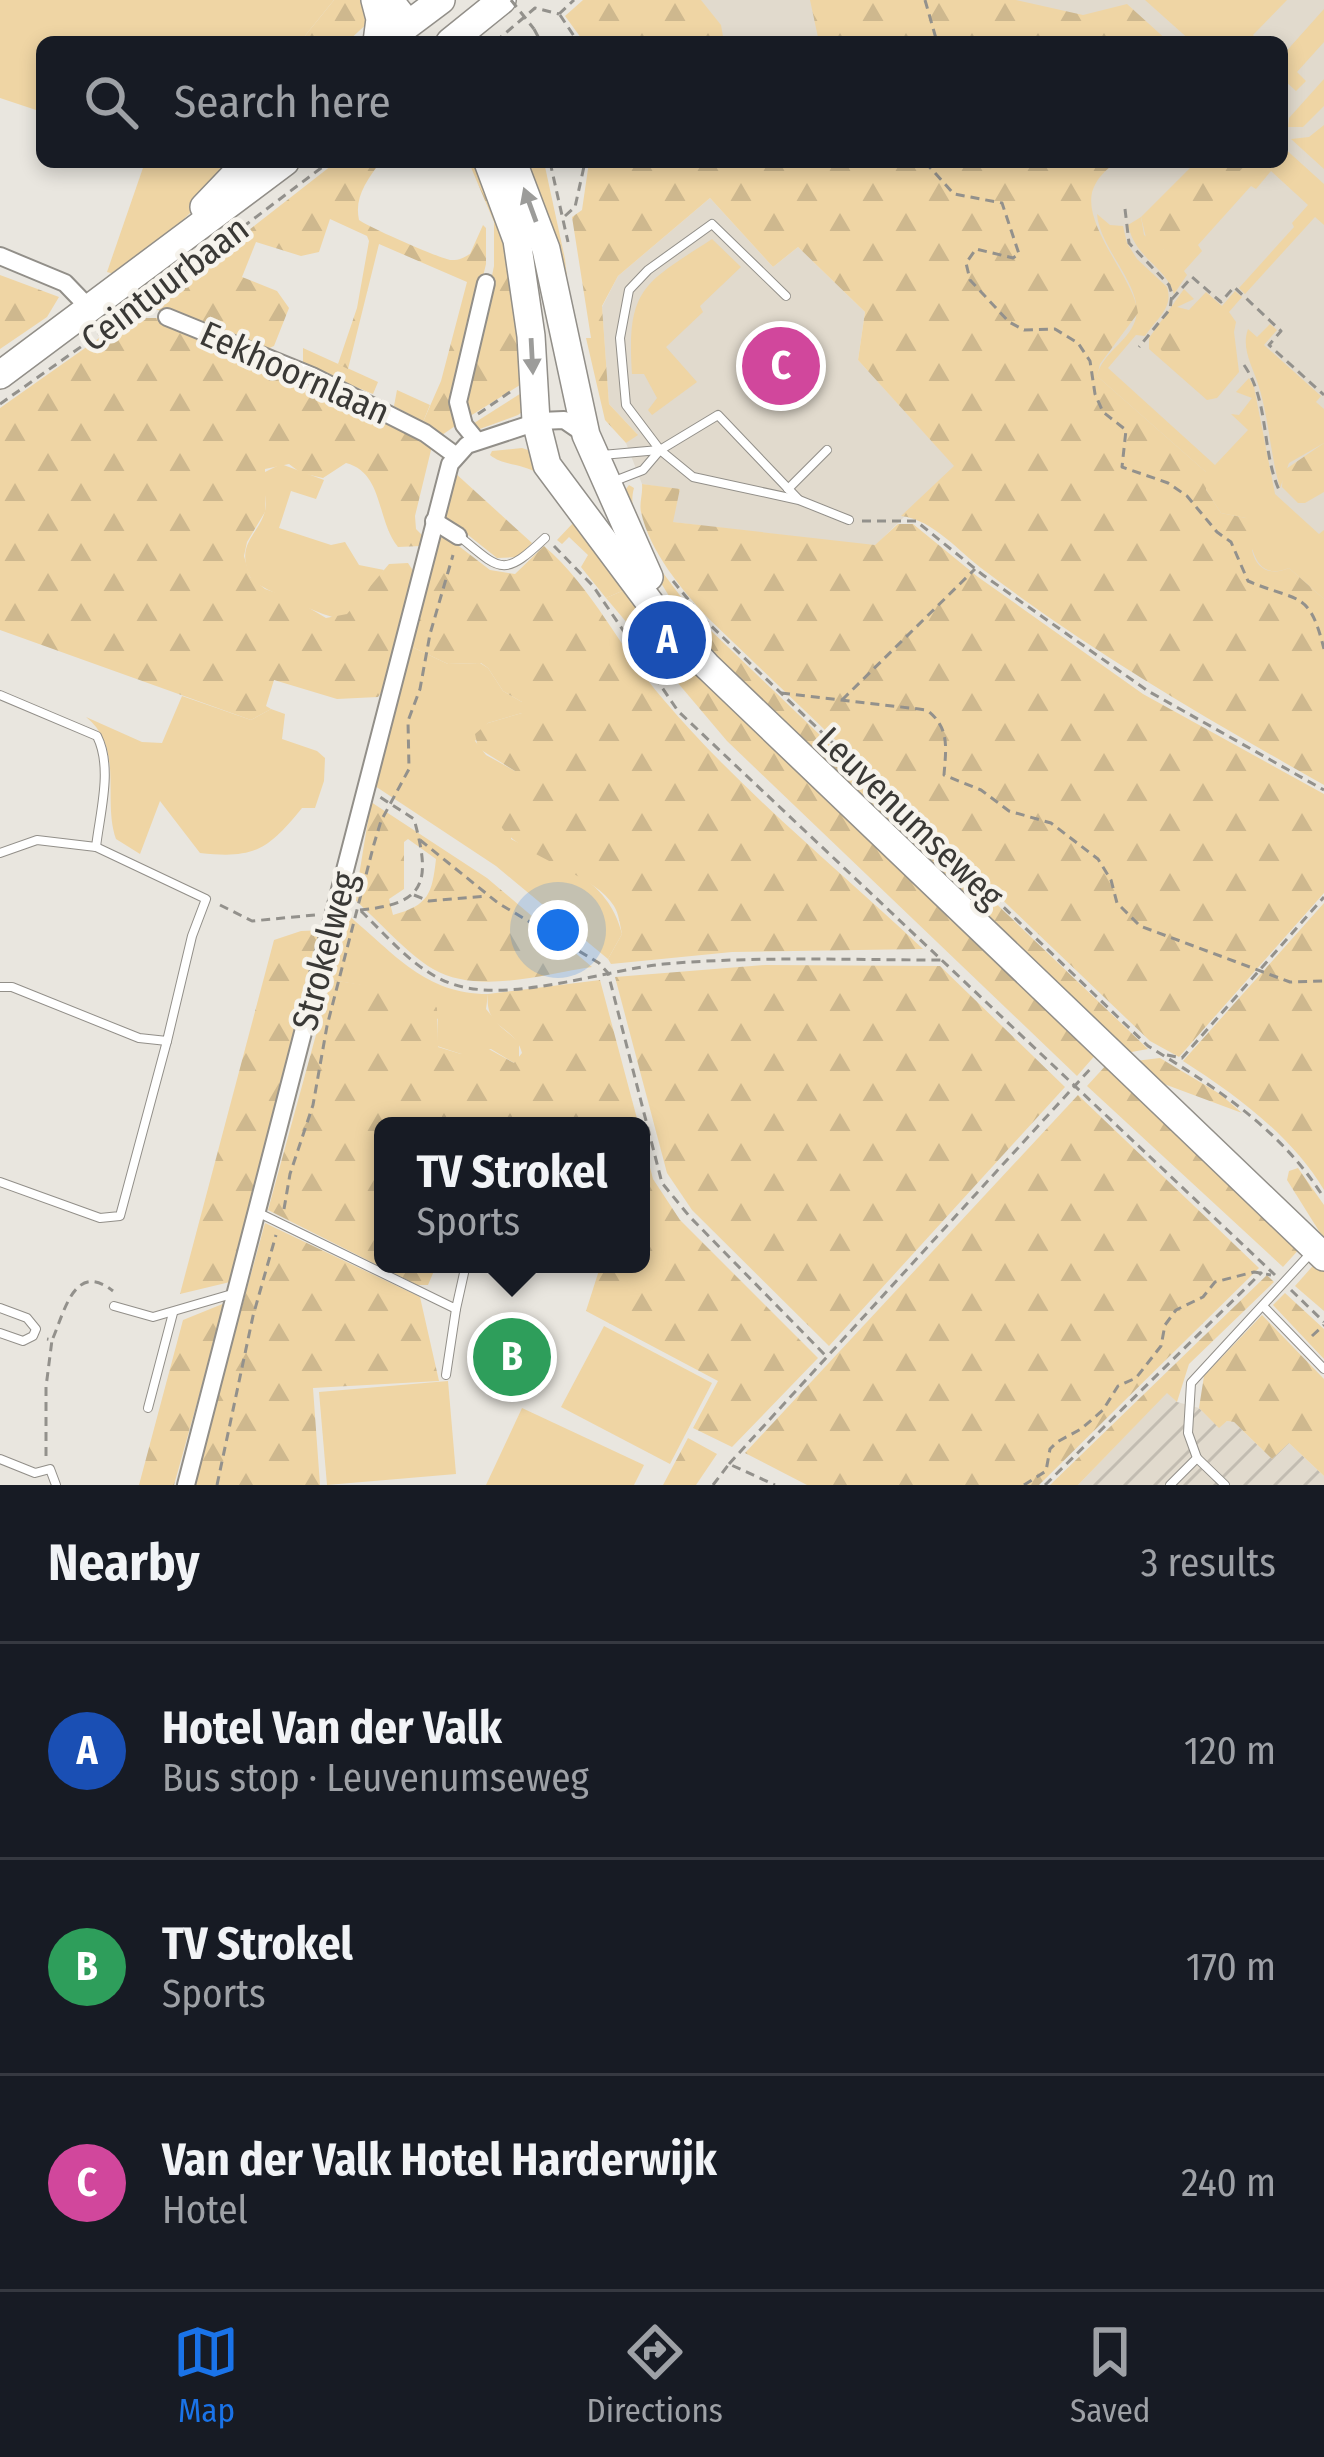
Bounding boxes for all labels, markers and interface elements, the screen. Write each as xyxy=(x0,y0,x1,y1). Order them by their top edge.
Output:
search box xyxy=(36,36,1288,168)
icon: search xyxy=(78,69,144,135)
text: Search here xyxy=(174,75,391,129)
one-way arrow xyxy=(520,187,538,223)
street label: Ceintuurbaan xyxy=(73,207,257,361)
street label: Eekhoornlaan xyxy=(194,312,396,434)
pin: C xyxy=(742,321,820,411)
one-way arrow xyxy=(523,338,542,376)
pin: A xyxy=(628,595,706,685)
street label: Leuvenumseweg xyxy=(808,718,1013,918)
street label: Strokelweg xyxy=(283,867,367,1035)
your location xyxy=(528,900,588,960)
popup xyxy=(374,1117,650,1273)
text: TV Strokel xyxy=(417,1145,607,1199)
text: Sports xyxy=(417,1199,520,1245)
pin: B xyxy=(473,1312,551,1402)
text: Nearby xyxy=(48,1532,200,1594)
text: 3 results xyxy=(1141,1540,1276,1586)
text: Hotel Van der Valk xyxy=(162,1701,502,1755)
text: A xyxy=(76,1728,98,1774)
text: 120 m xyxy=(1184,1728,1276,1774)
text: Bus stop · Leuvenumseweg xyxy=(162,1755,589,1801)
text: TV Strokel xyxy=(162,1917,353,1971)
text: B xyxy=(76,1944,98,1990)
text: 170 m xyxy=(1186,1944,1276,1990)
text: Sports xyxy=(162,1971,266,2017)
text: Van der Valk Hotel Harderwijk xyxy=(162,2133,717,2187)
text: C xyxy=(77,2160,97,2206)
text: 240 m xyxy=(1181,2160,1276,2206)
text: Hotel xyxy=(162,2187,248,2233)
tab: Map xyxy=(173,2319,239,2431)
tab: Directions xyxy=(586,2319,723,2431)
tab: Saved xyxy=(1070,2319,1150,2431)

